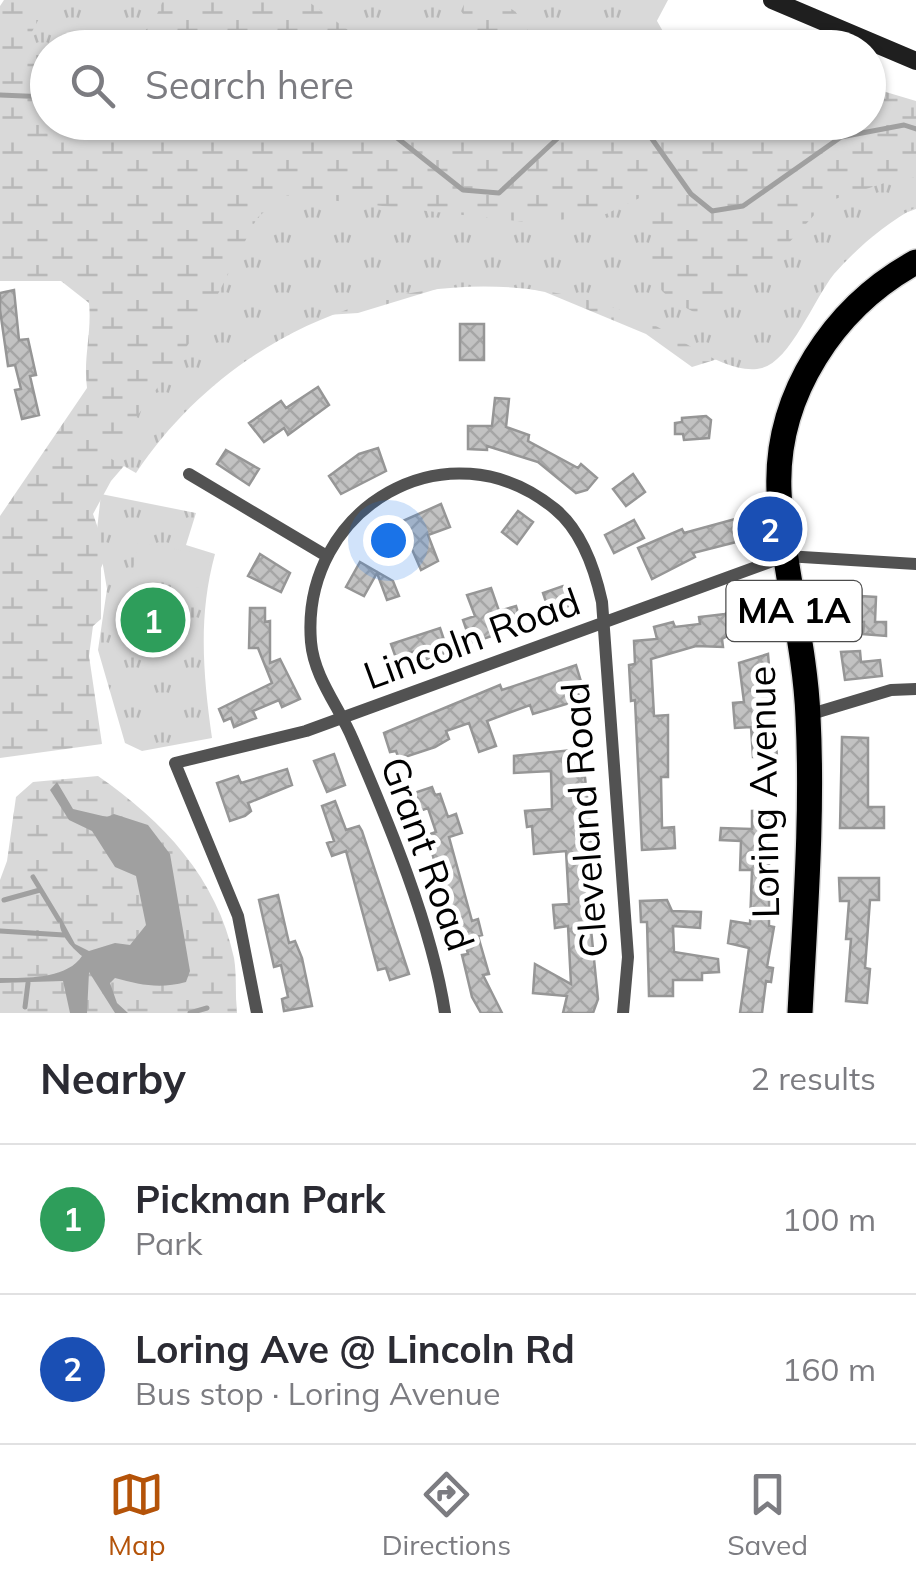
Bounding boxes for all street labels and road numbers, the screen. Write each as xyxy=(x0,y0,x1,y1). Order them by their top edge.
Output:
street label: Lincoln Road xyxy=(357,577,586,699)
road number: MA 1A xyxy=(726,581,862,641)
street label: Loring Avenue xyxy=(737,665,789,919)
street label: Cleveland Road xyxy=(550,681,618,959)
street label: Grant Road xyxy=(371,750,485,957)

